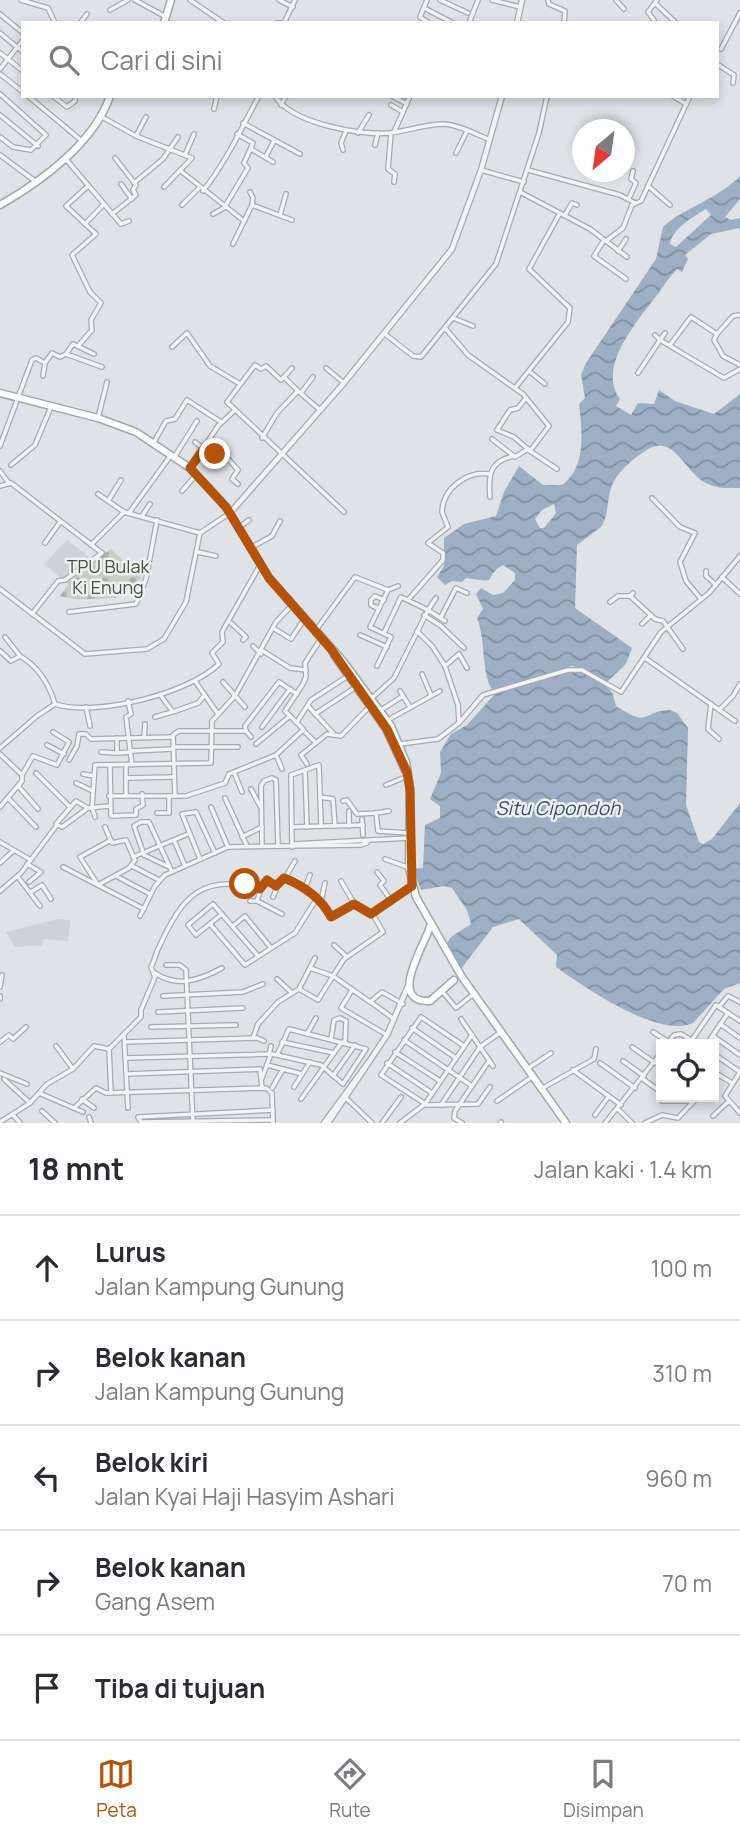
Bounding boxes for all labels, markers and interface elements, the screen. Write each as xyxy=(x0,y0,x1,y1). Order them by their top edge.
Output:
search box xyxy=(21,21,719,98)
icon: search xyxy=(45,41,83,79)
text: Cari di sini xyxy=(101,42,223,78)
north arrow xyxy=(572,119,635,182)
route end xyxy=(199,438,230,469)
park label: TPU Bulak Ki Enung xyxy=(67,554,150,599)
water label: Situ Cipondoh xyxy=(496,795,621,821)
route start xyxy=(229,868,260,899)
map controls xyxy=(656,1039,719,1102)
button: locate xyxy=(656,1039,719,1102)
text: 18 mnt xyxy=(28,1148,124,1189)
text: Jalan kaki · 1.4 km xyxy=(534,1153,712,1185)
text: Lurus xyxy=(95,1234,166,1270)
icon: ahead xyxy=(28,1249,66,1287)
text: 100 m xyxy=(651,1252,712,1284)
text: Jalan Kampung Gunung xyxy=(95,1270,344,1302)
text: Belok kanan xyxy=(95,1339,246,1375)
icon: right xyxy=(28,1354,66,1392)
text: 310 m xyxy=(652,1357,712,1389)
text: Jalan Kampung Gunung xyxy=(95,1375,344,1407)
text: Belok kiri xyxy=(95,1444,209,1480)
icon: left xyxy=(28,1459,66,1497)
text: 960 m xyxy=(645,1462,712,1494)
text: Jalan Kyai Haji Hasyim Ashari xyxy=(95,1480,395,1512)
text: Belok kanan xyxy=(95,1549,246,1585)
icon: right xyxy=(28,1564,66,1602)
text: 70 m xyxy=(662,1567,712,1599)
text: Gang Asem xyxy=(95,1585,215,1617)
icon: arrive xyxy=(28,1669,66,1707)
text: Tiba di tujuan xyxy=(95,1670,265,1706)
tab: Peta xyxy=(96,1755,137,1823)
tab: Rute xyxy=(329,1755,371,1823)
tab: Disimpan xyxy=(563,1755,644,1823)

